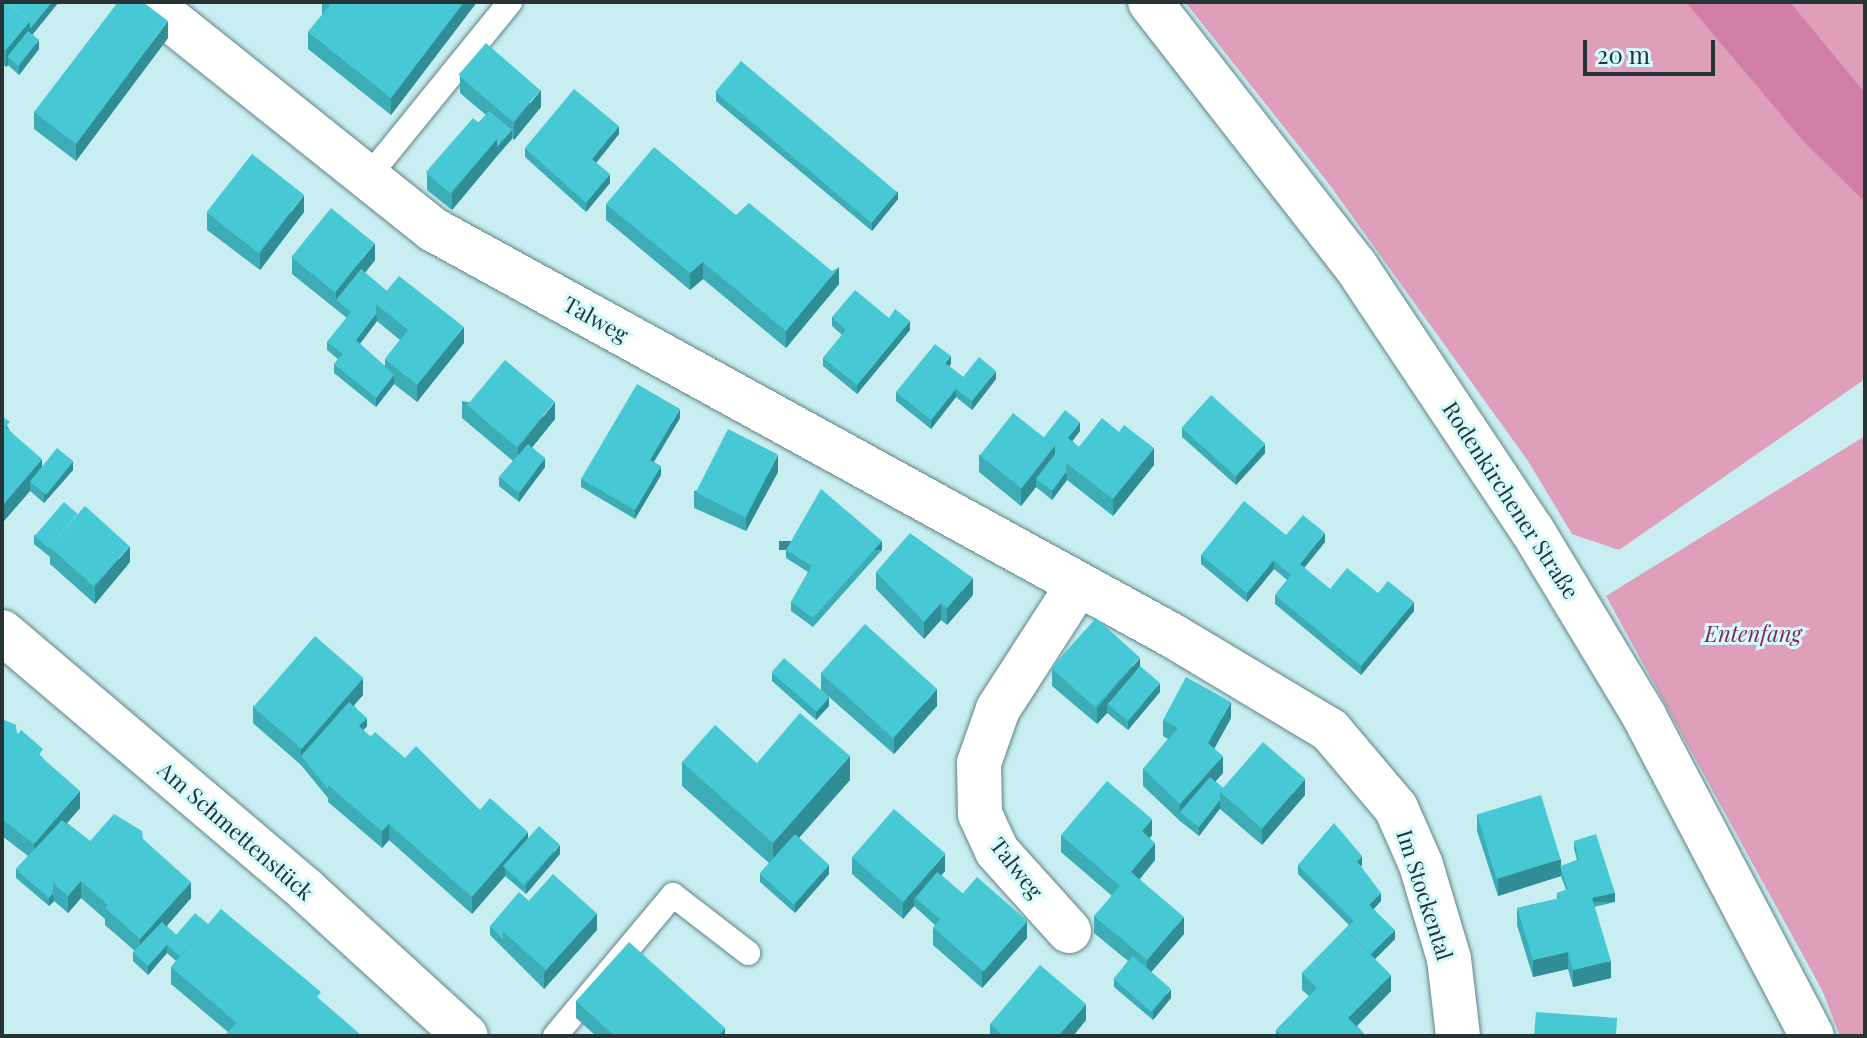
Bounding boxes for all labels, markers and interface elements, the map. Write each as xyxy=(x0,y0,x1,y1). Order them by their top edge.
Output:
scale bar xyxy=(1587,24,1719,74)
text: 20 m xyxy=(1597,38,1650,70)
street label: Talweg xyxy=(559,290,633,348)
street label: Rodenkirchener Straße xyxy=(1437,396,1585,604)
park label: Entenfang xyxy=(1705,621,1801,647)
street label: Am Schmettenstück xyxy=(153,756,319,906)
street label: Im Stockental xyxy=(1391,826,1459,964)
street label: Talweg xyxy=(985,832,1049,904)

